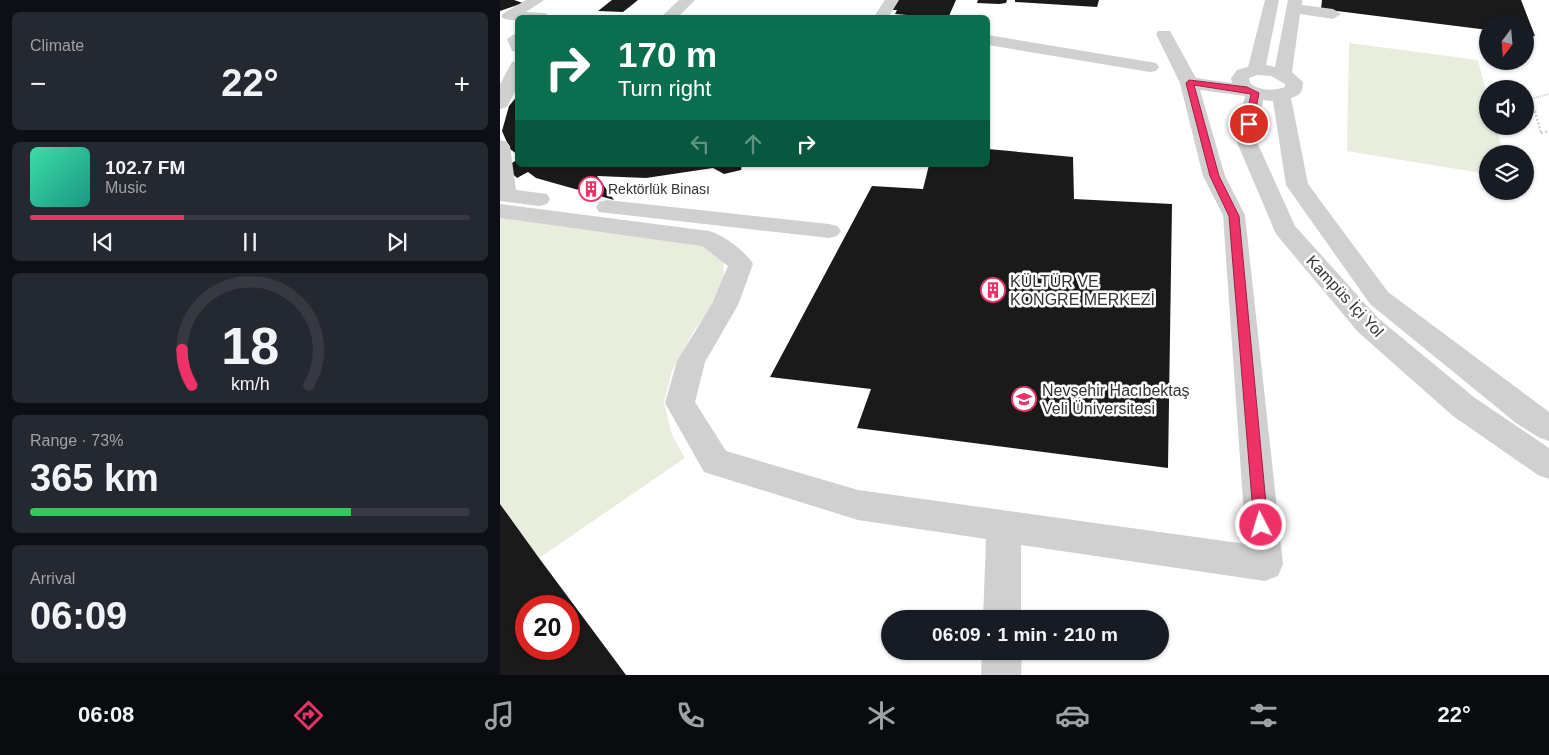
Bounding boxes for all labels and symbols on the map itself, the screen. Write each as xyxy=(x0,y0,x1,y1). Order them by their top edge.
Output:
north arrow xyxy=(1479,15,1534,70)
pin xyxy=(1228,103,1270,145)
building icon: Rektörlük Binası xyxy=(578,176,604,202)
place label: Rektörlük Binası xyxy=(608,181,710,197)
street label: Kampüs İçi Yol xyxy=(1303,251,1388,340)
place label: KÜLTÜR VE KONGRE MERKEZİ xyxy=(1010,273,1155,308)
building icon: KÜLTÜR VE KONGRE MERKEZİ xyxy=(980,277,1006,303)
place label: Nevşehir Hacıbektaş Veli Üniversitesi xyxy=(1042,382,1190,417)
school or university icon: Nevşehir Hacıbektaş Veli Üniversitesi xyxy=(1011,386,1037,412)
position arrow xyxy=(1234,498,1286,550)
speed limit sign: 20 xyxy=(515,595,580,660)

